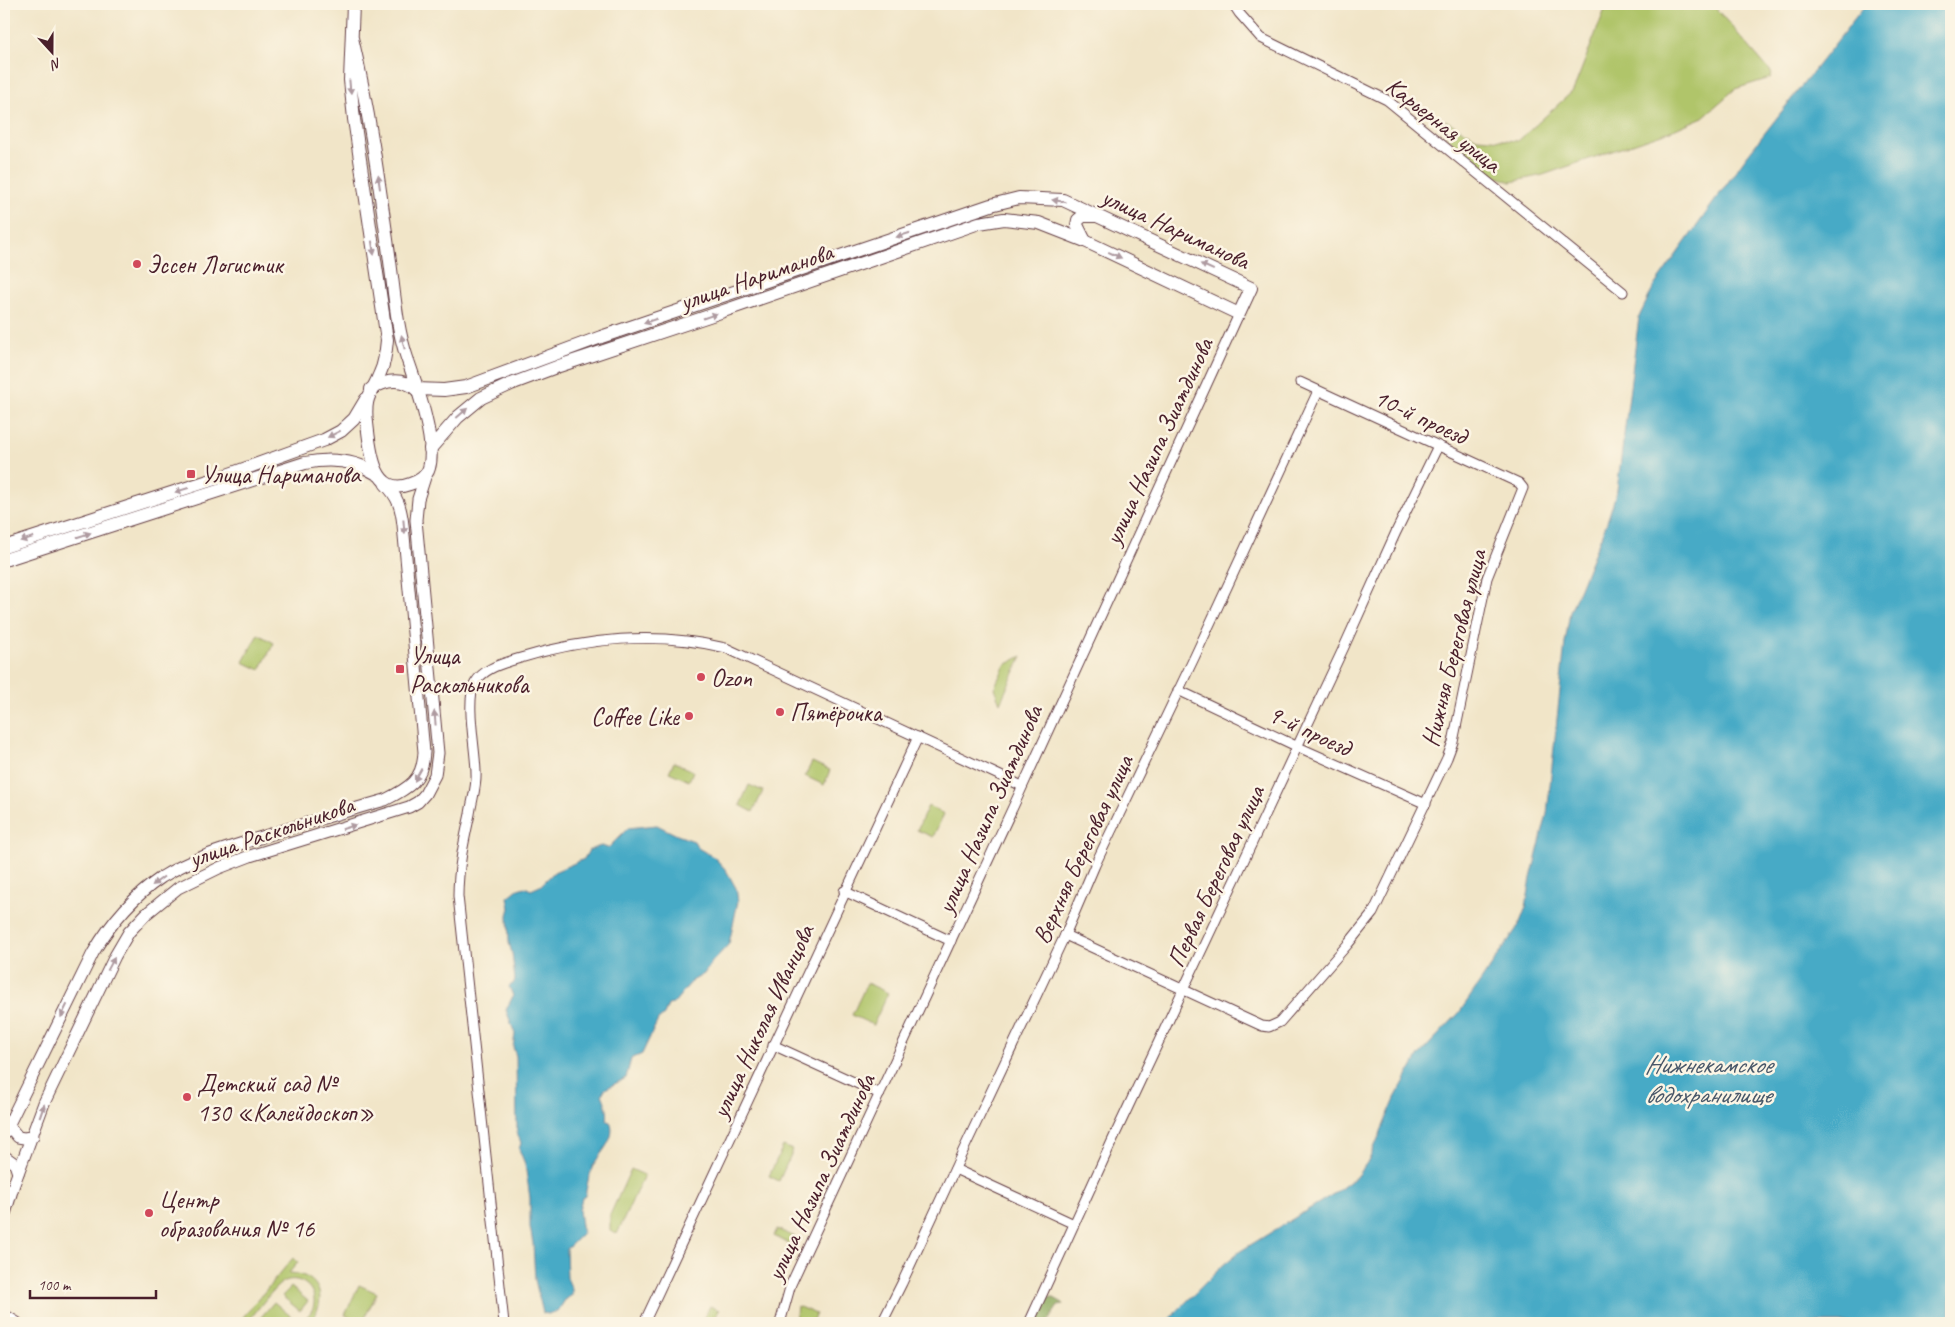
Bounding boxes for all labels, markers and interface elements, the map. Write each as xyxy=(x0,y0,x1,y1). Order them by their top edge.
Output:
north arrow xyxy=(28,28,78,78)
text: N xyxy=(47,54,64,74)
street label: Карьерная улица xyxy=(1379,70,1509,181)
one-way arrow xyxy=(347,79,355,95)
one-way arrow xyxy=(374,173,382,189)
street label: улица Нариманова xyxy=(1095,180,1256,278)
one-way arrow xyxy=(1051,196,1067,204)
one-way arrow xyxy=(895,231,910,239)
street label: улица Нариманова xyxy=(674,235,839,319)
one-way arrow xyxy=(370,240,378,256)
place label: Эссен Логистик xyxy=(147,249,285,281)
one-way arrow xyxy=(1108,251,1122,259)
marker: Эссен Логистик xyxy=(131,258,143,270)
one-way arrow xyxy=(1200,263,1214,271)
one-way arrow xyxy=(703,312,718,320)
one-way arrow xyxy=(642,318,657,325)
street label: улица Назипа Зиатдинова xyxy=(1096,331,1222,552)
one-way arrow xyxy=(399,335,407,350)
street label: 10-й проезд xyxy=(1369,381,1474,453)
one-way arrow xyxy=(456,407,468,419)
one-way arrow xyxy=(327,430,342,438)
place label: Улица Нариманова xyxy=(201,459,362,491)
marker: Улица Нариманова xyxy=(185,468,197,480)
one-way arrow xyxy=(174,486,189,494)
one-way arrow xyxy=(400,519,408,535)
one-way arrow xyxy=(76,531,91,539)
one-way arrow xyxy=(19,535,34,543)
street label: Нижняя Береговая улица xyxy=(1414,545,1494,750)
place label: Улица Раскольникова xyxy=(410,640,530,701)
place label: Ozon xyxy=(711,662,753,694)
marker: Улица Раскольникова xyxy=(394,663,406,675)
marker: Ozon xyxy=(695,671,707,683)
place label: Пятёрочка xyxy=(790,697,884,729)
street label: 9-й проезд xyxy=(1263,698,1358,765)
street label: улица Назипа Зиатдинова xyxy=(929,699,1051,920)
place label: Coffee Like xyxy=(591,701,681,733)
marker: Пятёрочка xyxy=(774,706,786,718)
one-way arrow xyxy=(431,710,439,726)
marker: Coffee Like xyxy=(683,710,695,722)
street label: Верхняя Береговая улица xyxy=(1025,748,1141,949)
one-way arrow xyxy=(414,767,422,782)
street label: Первая Береговая улица xyxy=(1160,779,1273,972)
street label: улица Раскольникова xyxy=(183,788,360,876)
one-way arrow xyxy=(342,822,357,830)
one-way arrow xyxy=(151,876,165,886)
street label: улица Николая Иванцова xyxy=(703,918,823,1125)
one-way arrow xyxy=(107,956,115,971)
one-way arrow xyxy=(60,1004,68,1018)
water label: Нижнекамское водохранилище xyxy=(1644,1048,1775,1111)
street label: улица Назипа Зиатдинова xyxy=(758,1067,884,1288)
place label: Детский сад № 130 «Калейдоскоп» xyxy=(197,1068,374,1129)
marker: Детский сад № 130 «Калейдоскоп» xyxy=(181,1091,193,1103)
one-way arrow xyxy=(39,1103,46,1118)
place label: Центр образования № 16 xyxy=(159,1184,315,1245)
marker: Центр образования № 16 xyxy=(143,1207,155,1219)
scale bar xyxy=(30,1267,156,1299)
text: 100 m xyxy=(38,1276,72,1295)

